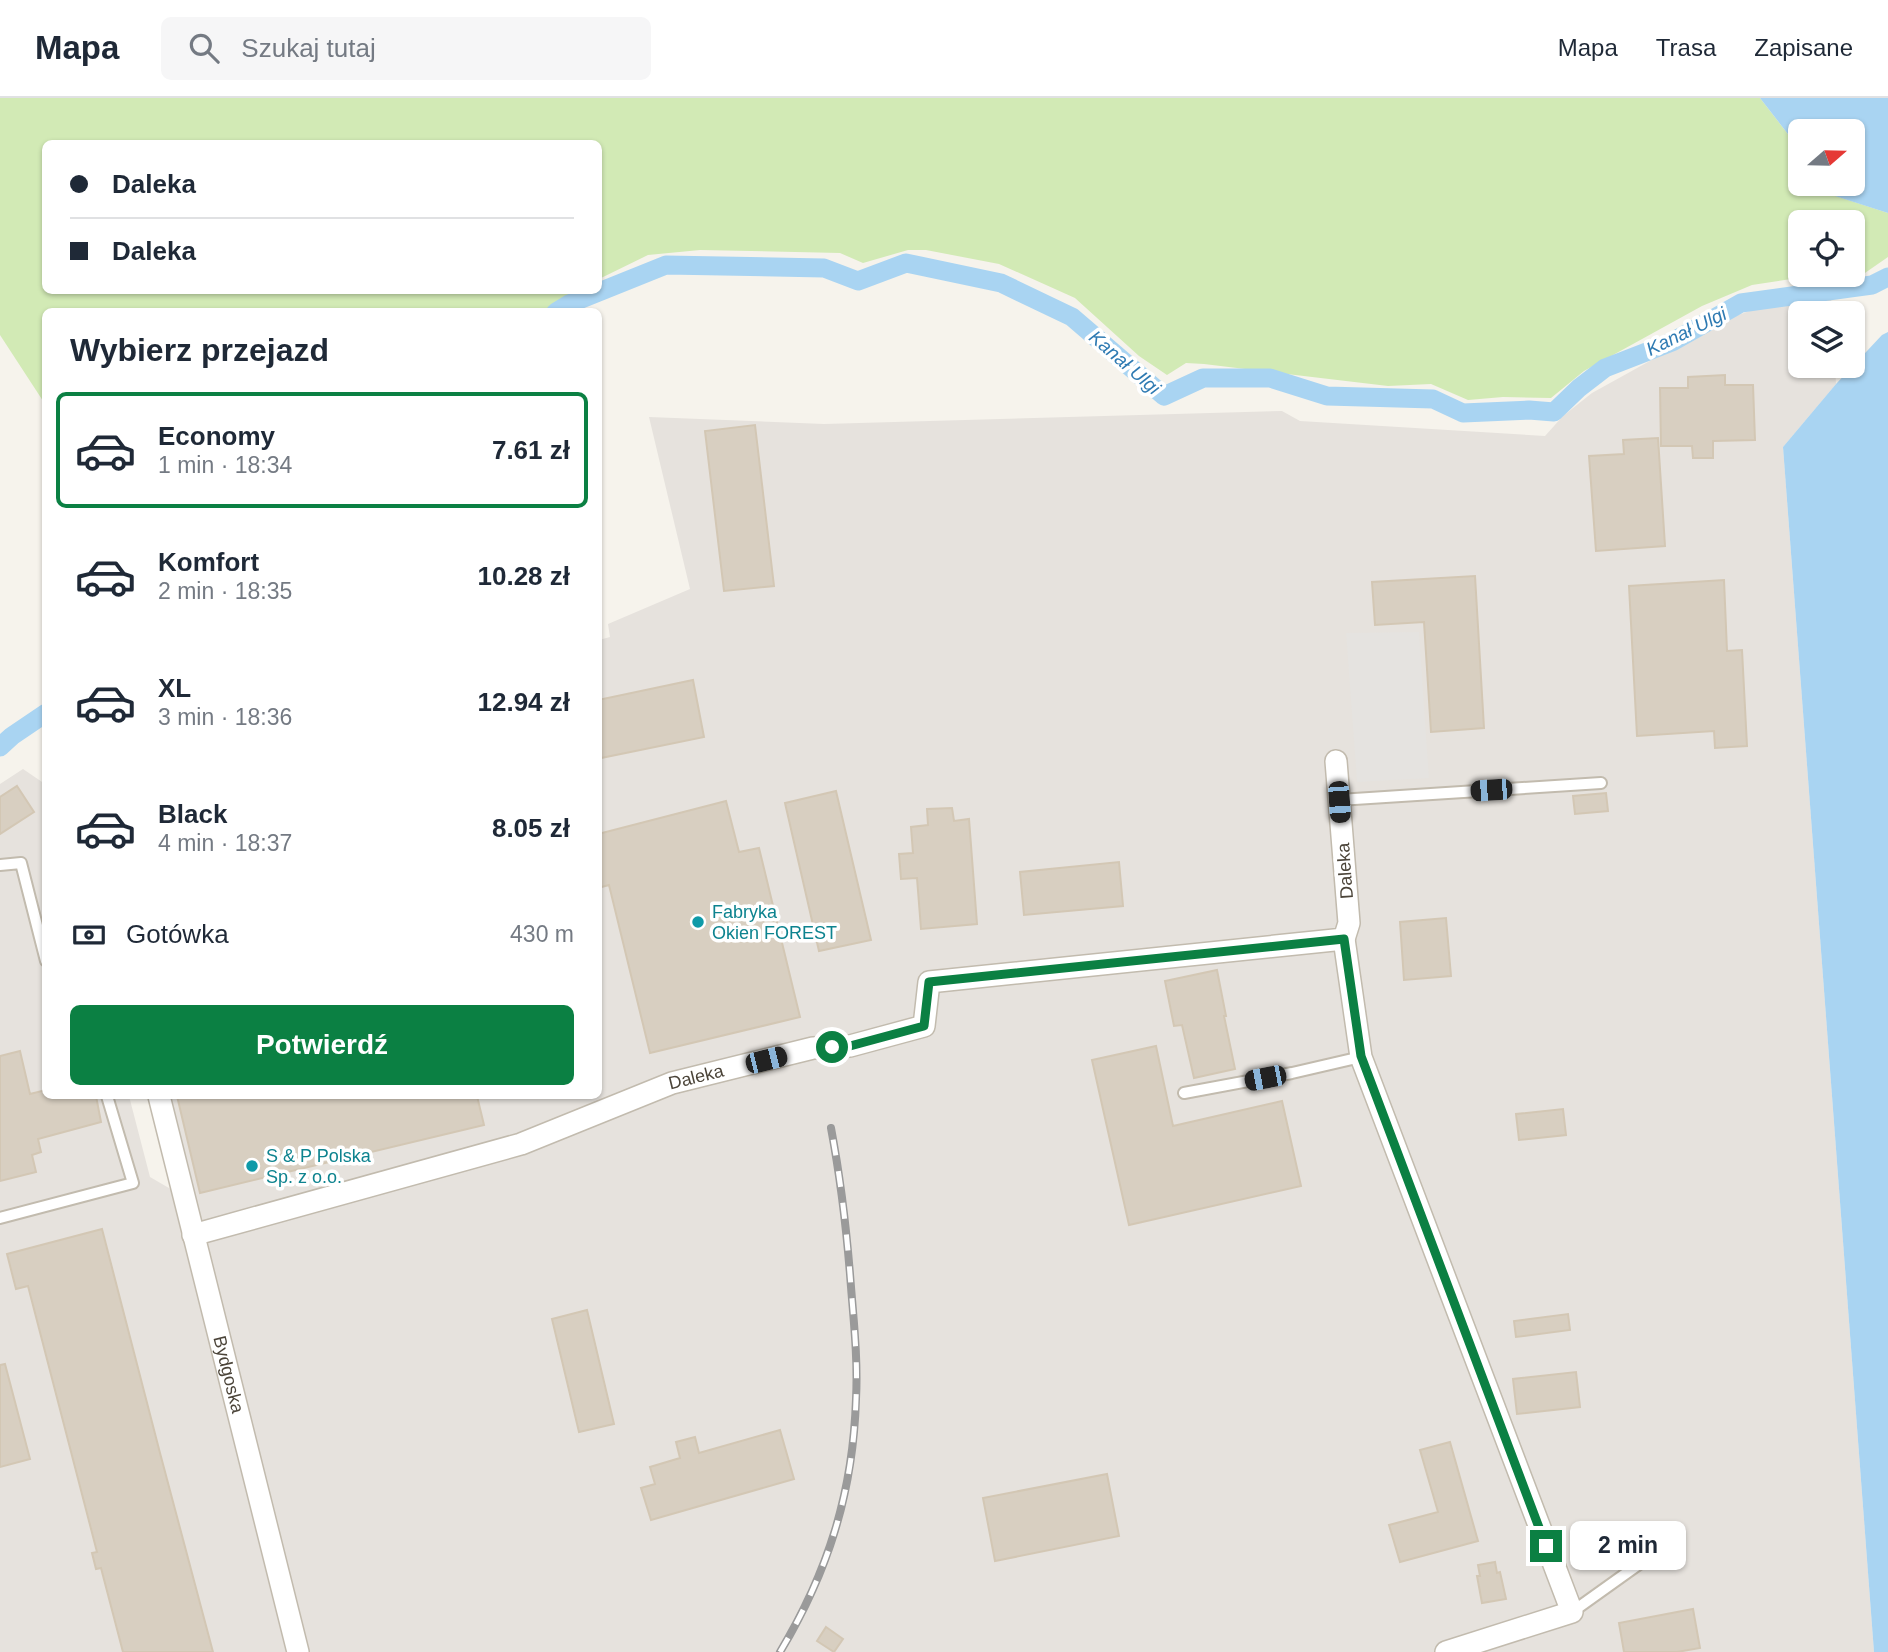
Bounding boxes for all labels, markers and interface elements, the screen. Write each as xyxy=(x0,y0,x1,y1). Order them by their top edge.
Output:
search box xyxy=(161,17,651,80)
text: Mapa xyxy=(35,29,119,66)
icon: search xyxy=(185,29,223,67)
text: Szukaj tutaj xyxy=(241,33,376,63)
text: Mapa xyxy=(1558,34,1618,61)
text: Trasa xyxy=(1656,34,1716,61)
text: Zapisane xyxy=(1754,34,1853,61)
north arrow xyxy=(1788,119,1866,196)
map controls xyxy=(1788,119,1865,378)
text: Daleka xyxy=(112,169,196,199)
button: locate xyxy=(1788,210,1865,287)
text: Daleka xyxy=(112,236,196,266)
button: layers xyxy=(1788,301,1865,378)
water label: Kanał Ulgi xyxy=(1643,303,1730,360)
water label: Kanał Ulgi xyxy=(1085,326,1165,399)
text: Wybierz przejazd xyxy=(70,332,329,368)
icon: car xyxy=(74,419,137,482)
text: Economy xyxy=(158,421,275,451)
text: 7.61 zł xyxy=(492,435,570,465)
text: 1 min · 18:34 xyxy=(158,452,292,478)
icon: car xyxy=(74,545,137,608)
text: Komfort xyxy=(158,547,259,577)
text: 10.28 zł xyxy=(477,561,570,591)
text: 2 min · 18:35 xyxy=(158,578,292,604)
icon: car xyxy=(74,671,137,734)
text: XL xyxy=(158,673,191,703)
text: 12.94 zł xyxy=(477,687,570,717)
text: 3 min · 18:36 xyxy=(158,704,292,730)
car xyxy=(1470,778,1513,802)
car xyxy=(1328,780,1351,824)
icon: car xyxy=(74,797,137,860)
text: Black xyxy=(158,799,227,829)
text: 8.05 zł xyxy=(492,813,570,843)
text: 4 min · 18:37 xyxy=(158,830,292,856)
street label: Daleka xyxy=(1333,841,1357,900)
place label: Fabryka Okien FOREST xyxy=(712,902,837,943)
marker: Fabryka Okien FOREST xyxy=(690,914,706,930)
icon: cash xyxy=(70,916,108,954)
text: Gotówka xyxy=(126,919,229,949)
text: 430 m xyxy=(510,921,574,947)
button: Potwierdź xyxy=(70,1005,574,1085)
route start xyxy=(816,1031,848,1063)
car xyxy=(744,1045,789,1075)
street label: Daleka xyxy=(666,1060,727,1093)
car xyxy=(1243,1064,1288,1092)
place label: S & P Polska Sp. z o.o. xyxy=(266,1146,372,1187)
marker: S & P Polska Sp. z o.o. xyxy=(244,1158,260,1174)
street label: Bydgoska xyxy=(209,1334,248,1416)
callout: 2 min xyxy=(1570,1522,1686,1570)
route end xyxy=(1530,1530,1562,1562)
text: 2 min xyxy=(1598,1532,1658,1558)

